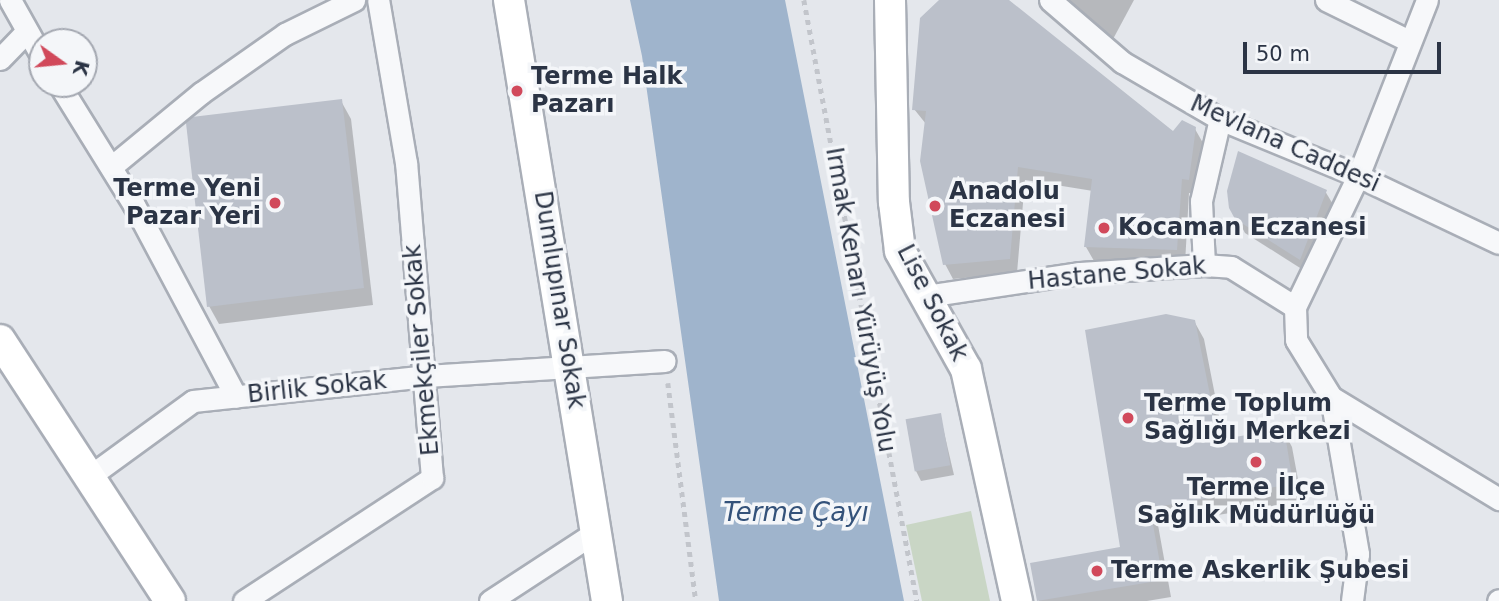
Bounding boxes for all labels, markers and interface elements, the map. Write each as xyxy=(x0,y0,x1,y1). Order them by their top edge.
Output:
north arrow xyxy=(28,28,98,98)
scale bar xyxy=(1247,28,1445,72)
text: 50 m xyxy=(1256,42,1310,66)
text: K xyxy=(69,58,94,78)
place label: Terme Halk Pazarı xyxy=(531,63,682,119)
marker: Terme Halk Pazarı xyxy=(509,83,525,99)
street label: Mevlana Caddesi xyxy=(1186,89,1384,199)
street label: Irmak Kenarı Yürüyüş Yolu xyxy=(819,145,901,455)
place label: Terme Yeni Pazar Yeri xyxy=(113,175,261,231)
place label: Anadolu Eczanesi xyxy=(949,178,1066,234)
street label: Dumlupınar Sokak xyxy=(528,189,590,411)
marker: Terme Yeni Pazar Yeri xyxy=(267,195,283,211)
marker: Anadolu Eczanesi xyxy=(927,198,943,214)
place label: Kocaman Eczanesi xyxy=(1118,214,1366,242)
marker: Kocaman Eczanesi xyxy=(1096,220,1112,236)
street label: Lise Sokak xyxy=(890,240,974,366)
street label: Ekmekçiler Sokak xyxy=(398,243,446,457)
street label: Hastane Sokak xyxy=(1027,252,1207,296)
street label: Birlik Sokak xyxy=(246,366,388,410)
place label: Terme Toplum Sağlığı Merkezi xyxy=(1144,390,1351,446)
marker: Terme Toplum Sağlığı Merkezi xyxy=(1118,408,1138,428)
marker: Terme İlçe Sağlık Müdürlüğü xyxy=(1248,454,1264,470)
place label: Terme İlçe Sağlık Müdürlüğü xyxy=(1137,474,1375,530)
water label: Terme Çayı xyxy=(723,497,869,529)
place label: Terme Askerlik Şubesi xyxy=(1111,557,1409,585)
marker: Terme Askerlik Şubesi xyxy=(1089,563,1105,579)

